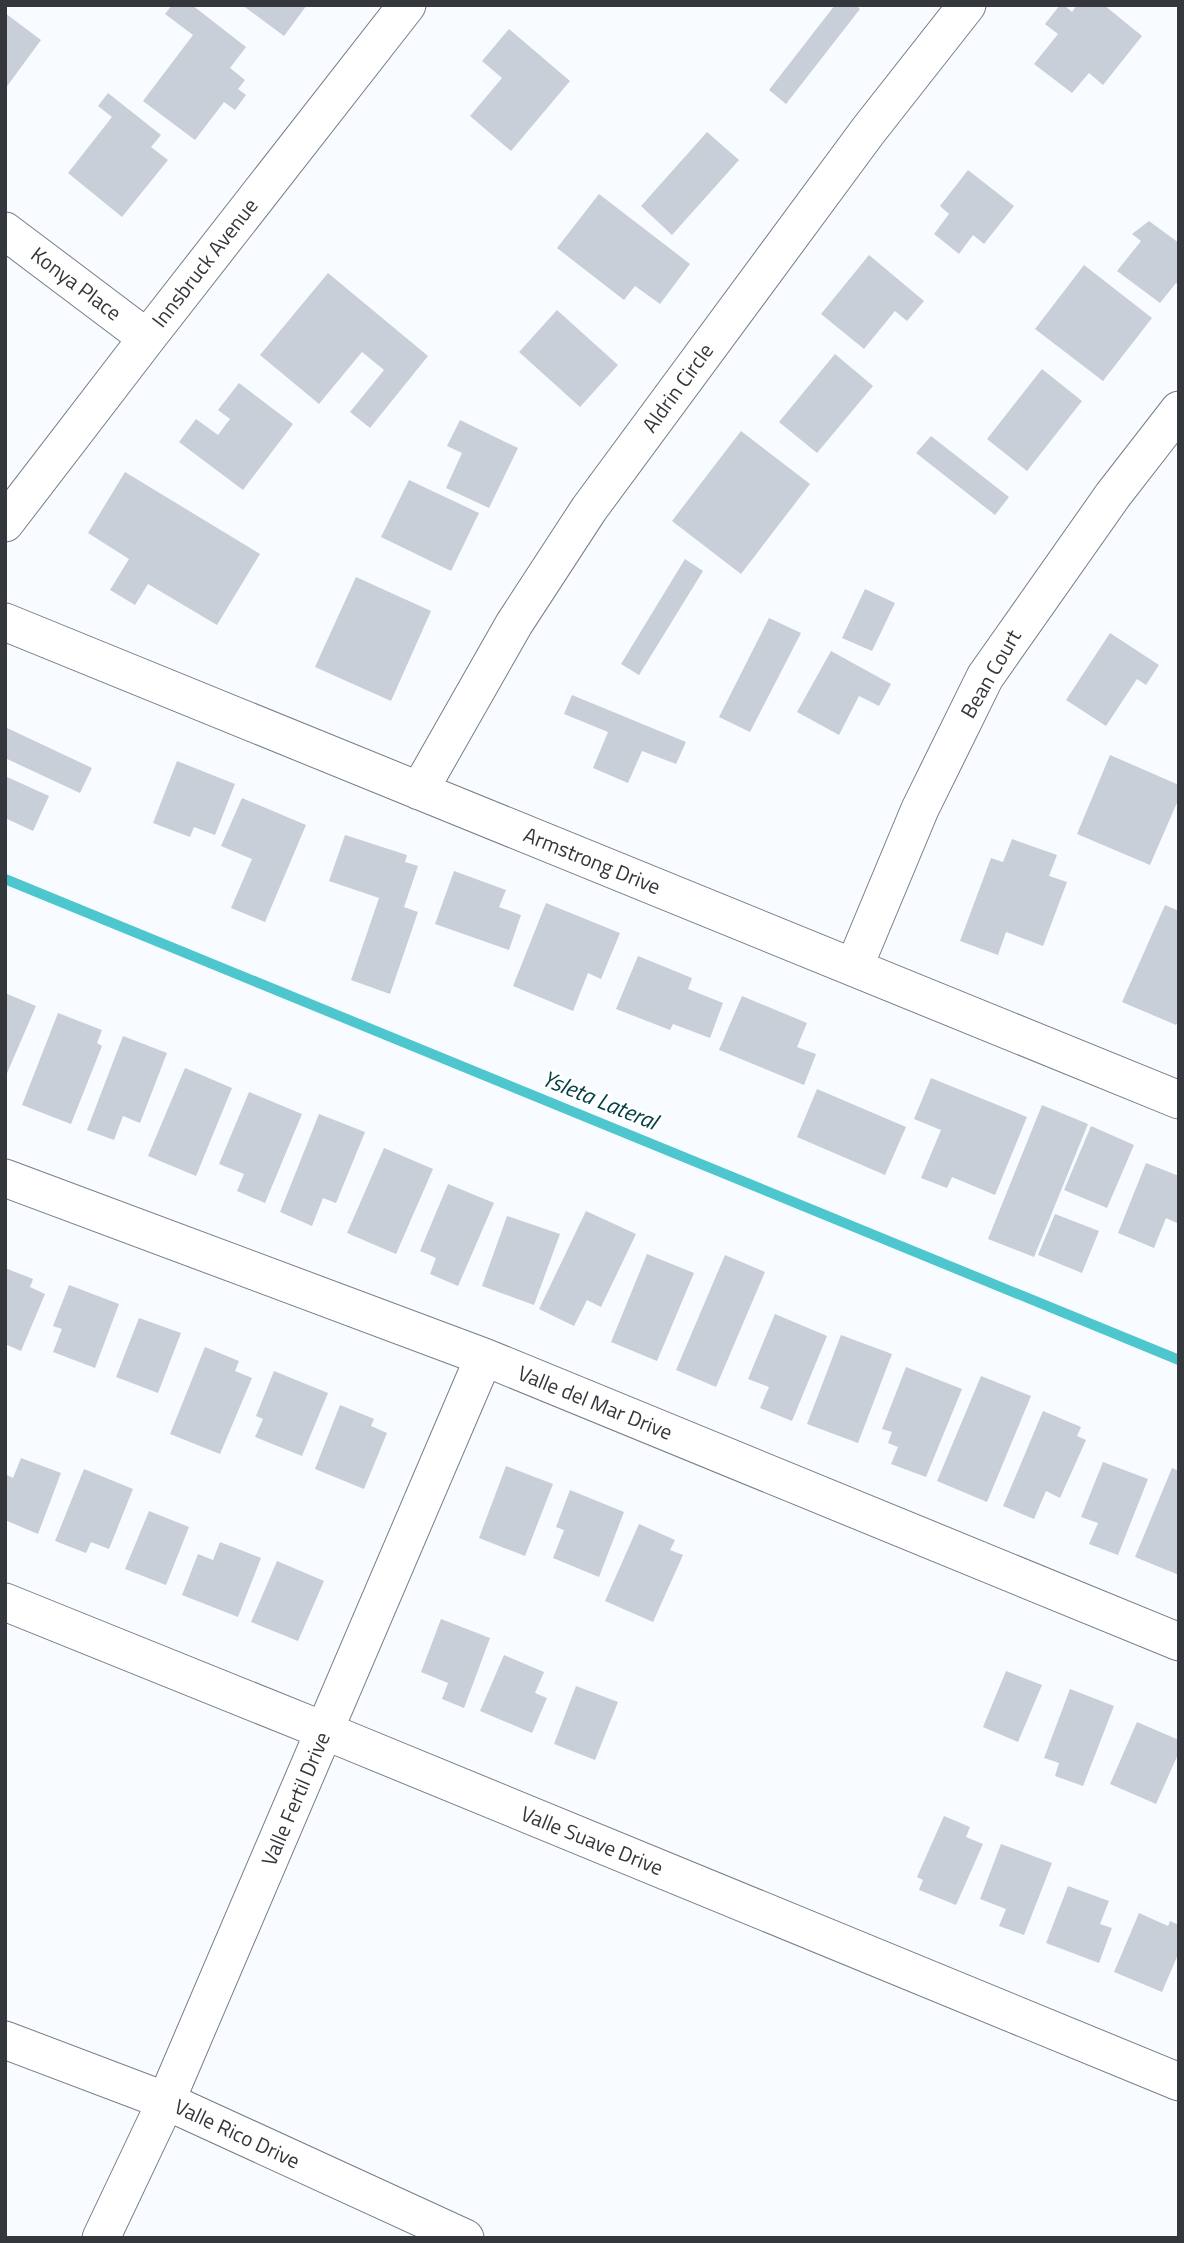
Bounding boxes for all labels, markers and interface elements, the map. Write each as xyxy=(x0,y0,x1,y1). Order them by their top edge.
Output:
street label: Innsbruck Avenue xyxy=(143,191,265,334)
street label: Konya Place xyxy=(24,238,129,328)
street label: Aldrin Circle xyxy=(634,336,721,439)
street label: Bean Court xyxy=(952,623,1029,724)
street label: Armstrong Drive xyxy=(519,818,666,902)
water label: Ysleta Lateral xyxy=(537,1061,666,1140)
street label: Valle del Mar Drive xyxy=(513,1356,678,1448)
street label: Valle Fertil Drive xyxy=(252,1727,338,1871)
street label: Valle Suave Drive xyxy=(516,1797,668,1883)
street label: Valle Rico Drive xyxy=(169,2090,306,2176)

